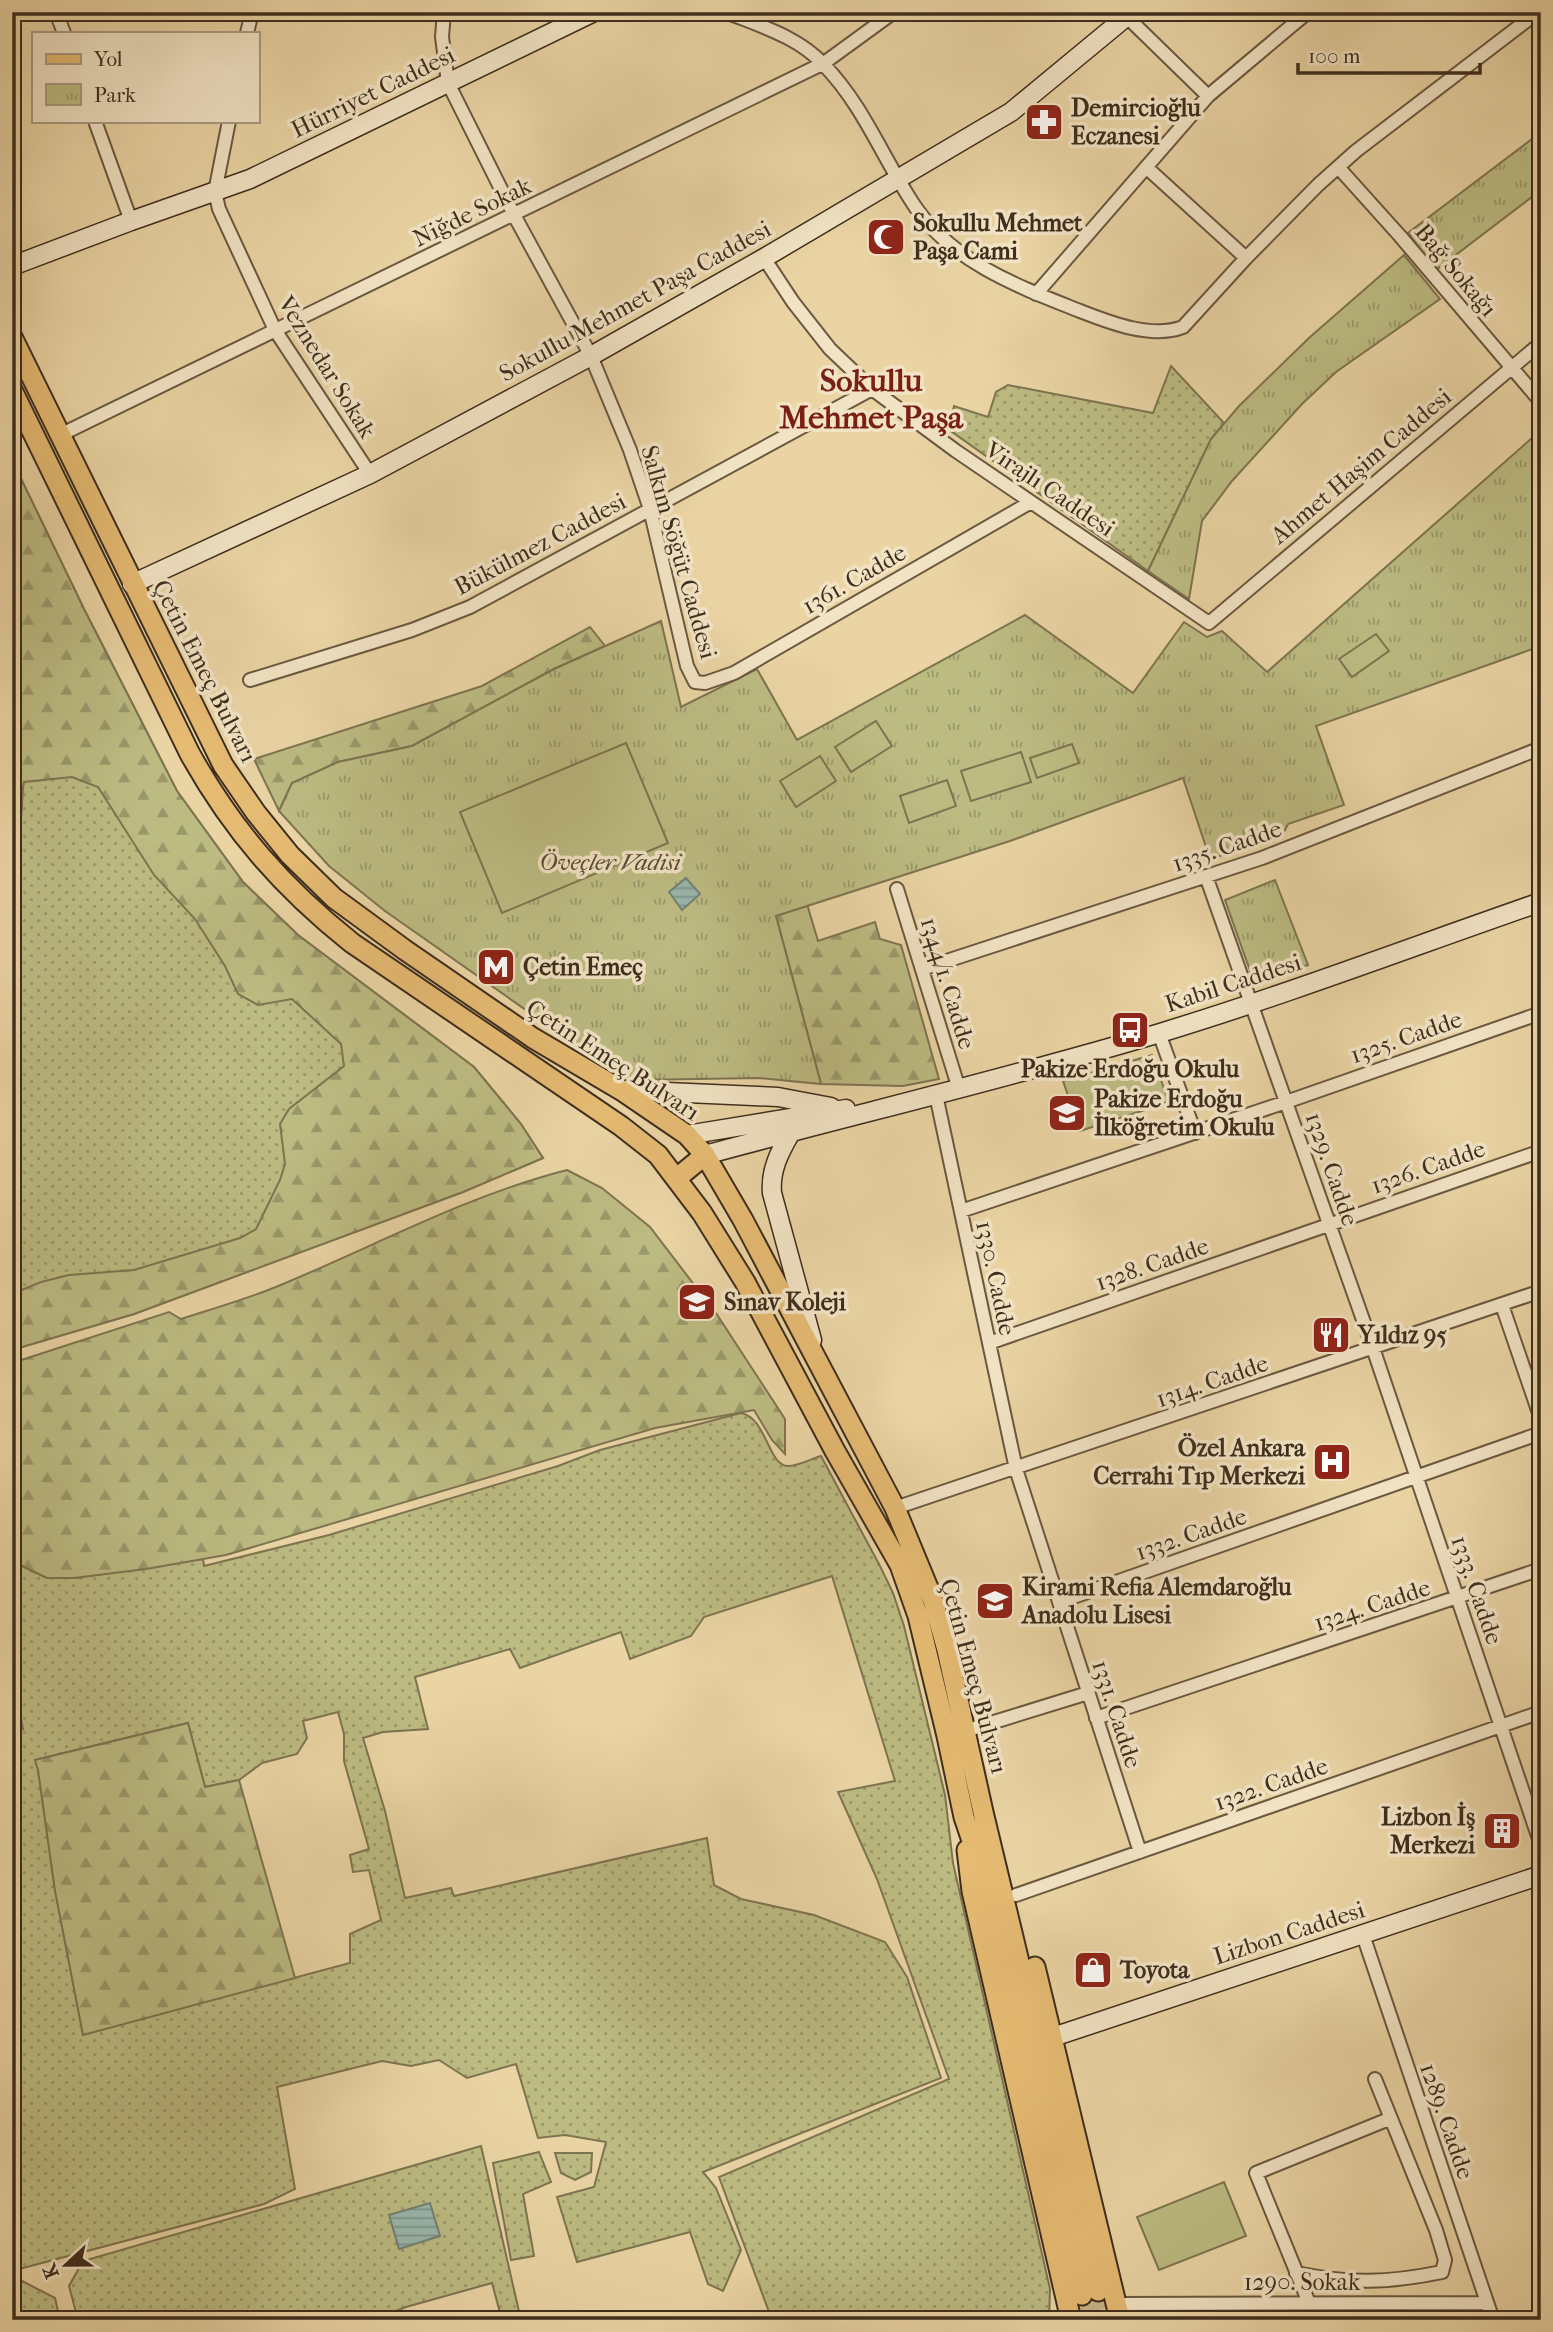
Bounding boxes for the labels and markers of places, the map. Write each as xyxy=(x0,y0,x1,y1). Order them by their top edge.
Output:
place label: Demircioğlu Eczanesi xyxy=(1071,94,1201,150)
pharmacy icon: Demircioğlu Eczanesi xyxy=(1023,101,1065,143)
place label: Sokullu Mehmet Paşa Cami xyxy=(913,209,1083,266)
mosque icon: Sokullu Mehmet Paşa Cami xyxy=(865,216,907,258)
metro station icon: Çetin Emeç xyxy=(475,946,517,988)
place label: Çetin Emeç xyxy=(523,953,643,982)
bus stop icon: Pakize Erdoğu Okulu xyxy=(1109,1009,1151,1051)
place label: Pakize Erdoğu Okulu xyxy=(1021,1055,1240,1083)
place label: Pakize Erdoğu İlköğretim Okulu xyxy=(1094,1085,1275,1141)
school or university icon: Pakize Erdoğu İlköğretim Okulu xyxy=(1046,1092,1088,1134)
school or university icon: Sınav Koleji xyxy=(676,1281,718,1323)
place label: Sınav Koleji xyxy=(724,1288,847,1316)
restaurant icon: Yıldız 95 xyxy=(1310,1314,1352,1356)
place label: Yıldız 95 xyxy=(1356,1321,1447,1349)
place label: Özel Ankara Cerrahi Tıp Merkezi xyxy=(1093,1432,1306,1490)
hospital icon: Özel Ankara Cerrahi Tıp Merkezi xyxy=(1311,1441,1353,1483)
place label: Kirami Refia Alemdaroğlu Anadolu Lisesi xyxy=(1020,1573,1292,1629)
school or university icon: Kirami Refia Alemdaroğlu Anadolu Lisesi xyxy=(974,1580,1016,1622)
place label: Lizbon İş Merkezi xyxy=(1381,1801,1476,1859)
building icon: Lizbon İş Merkezi xyxy=(1481,1810,1523,1852)
shop icon: Toyota xyxy=(1072,1949,1114,1991)
place label: Toyota xyxy=(1119,1956,1190,1984)

